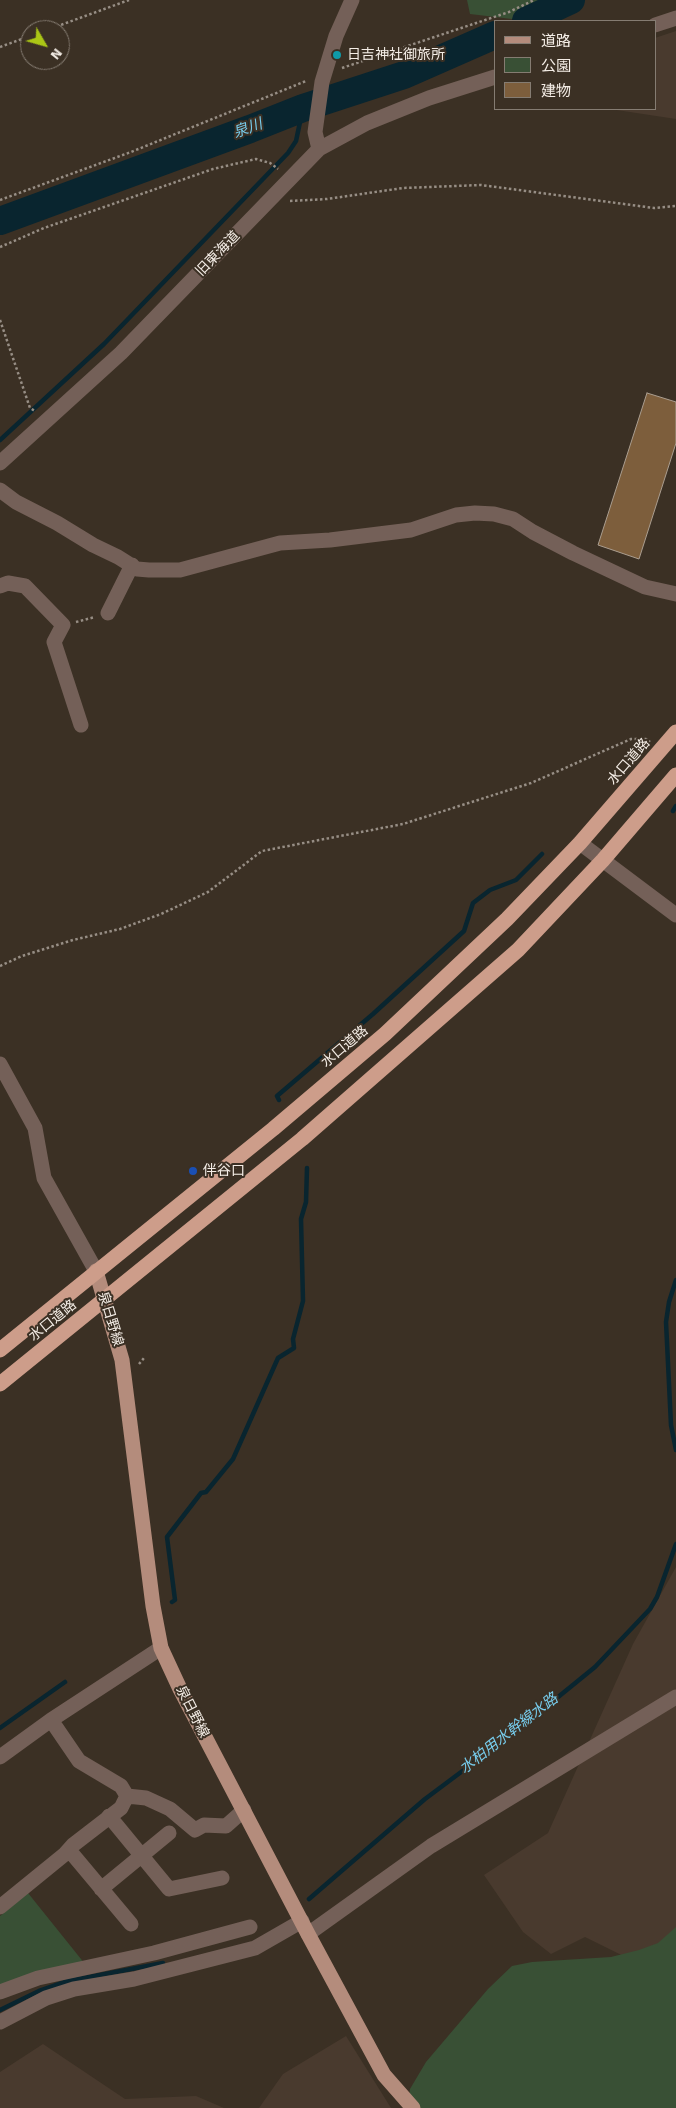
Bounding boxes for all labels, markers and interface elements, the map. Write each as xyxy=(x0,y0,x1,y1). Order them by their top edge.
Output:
north arrow xyxy=(20,20,70,70)
legend xyxy=(493,20,656,110)
text: 道路 xyxy=(541,32,571,50)
text: N xyxy=(47,45,66,63)
place label: 日吉神社御旅所 xyxy=(347,47,445,63)
marker: 日吉神社御旅所 xyxy=(331,49,343,61)
text: 公園 xyxy=(541,57,571,75)
text: 建物 xyxy=(541,82,571,100)
water label: 泉川 xyxy=(231,115,265,143)
street label: 旧東海道 xyxy=(193,228,243,280)
street label: 水口道路 xyxy=(604,735,654,789)
street label: 水口道路 xyxy=(318,1023,372,1071)
place label: 伴谷口 xyxy=(203,1163,245,1179)
marker: 伴谷口 xyxy=(187,1165,199,1177)
street label: 泉日野線 xyxy=(94,1290,126,1348)
street label: 水口道路 xyxy=(26,1297,80,1345)
street label: 泉日野線 xyxy=(172,1683,212,1741)
water label: 水柏用水幹線水路 xyxy=(456,1690,562,1778)

